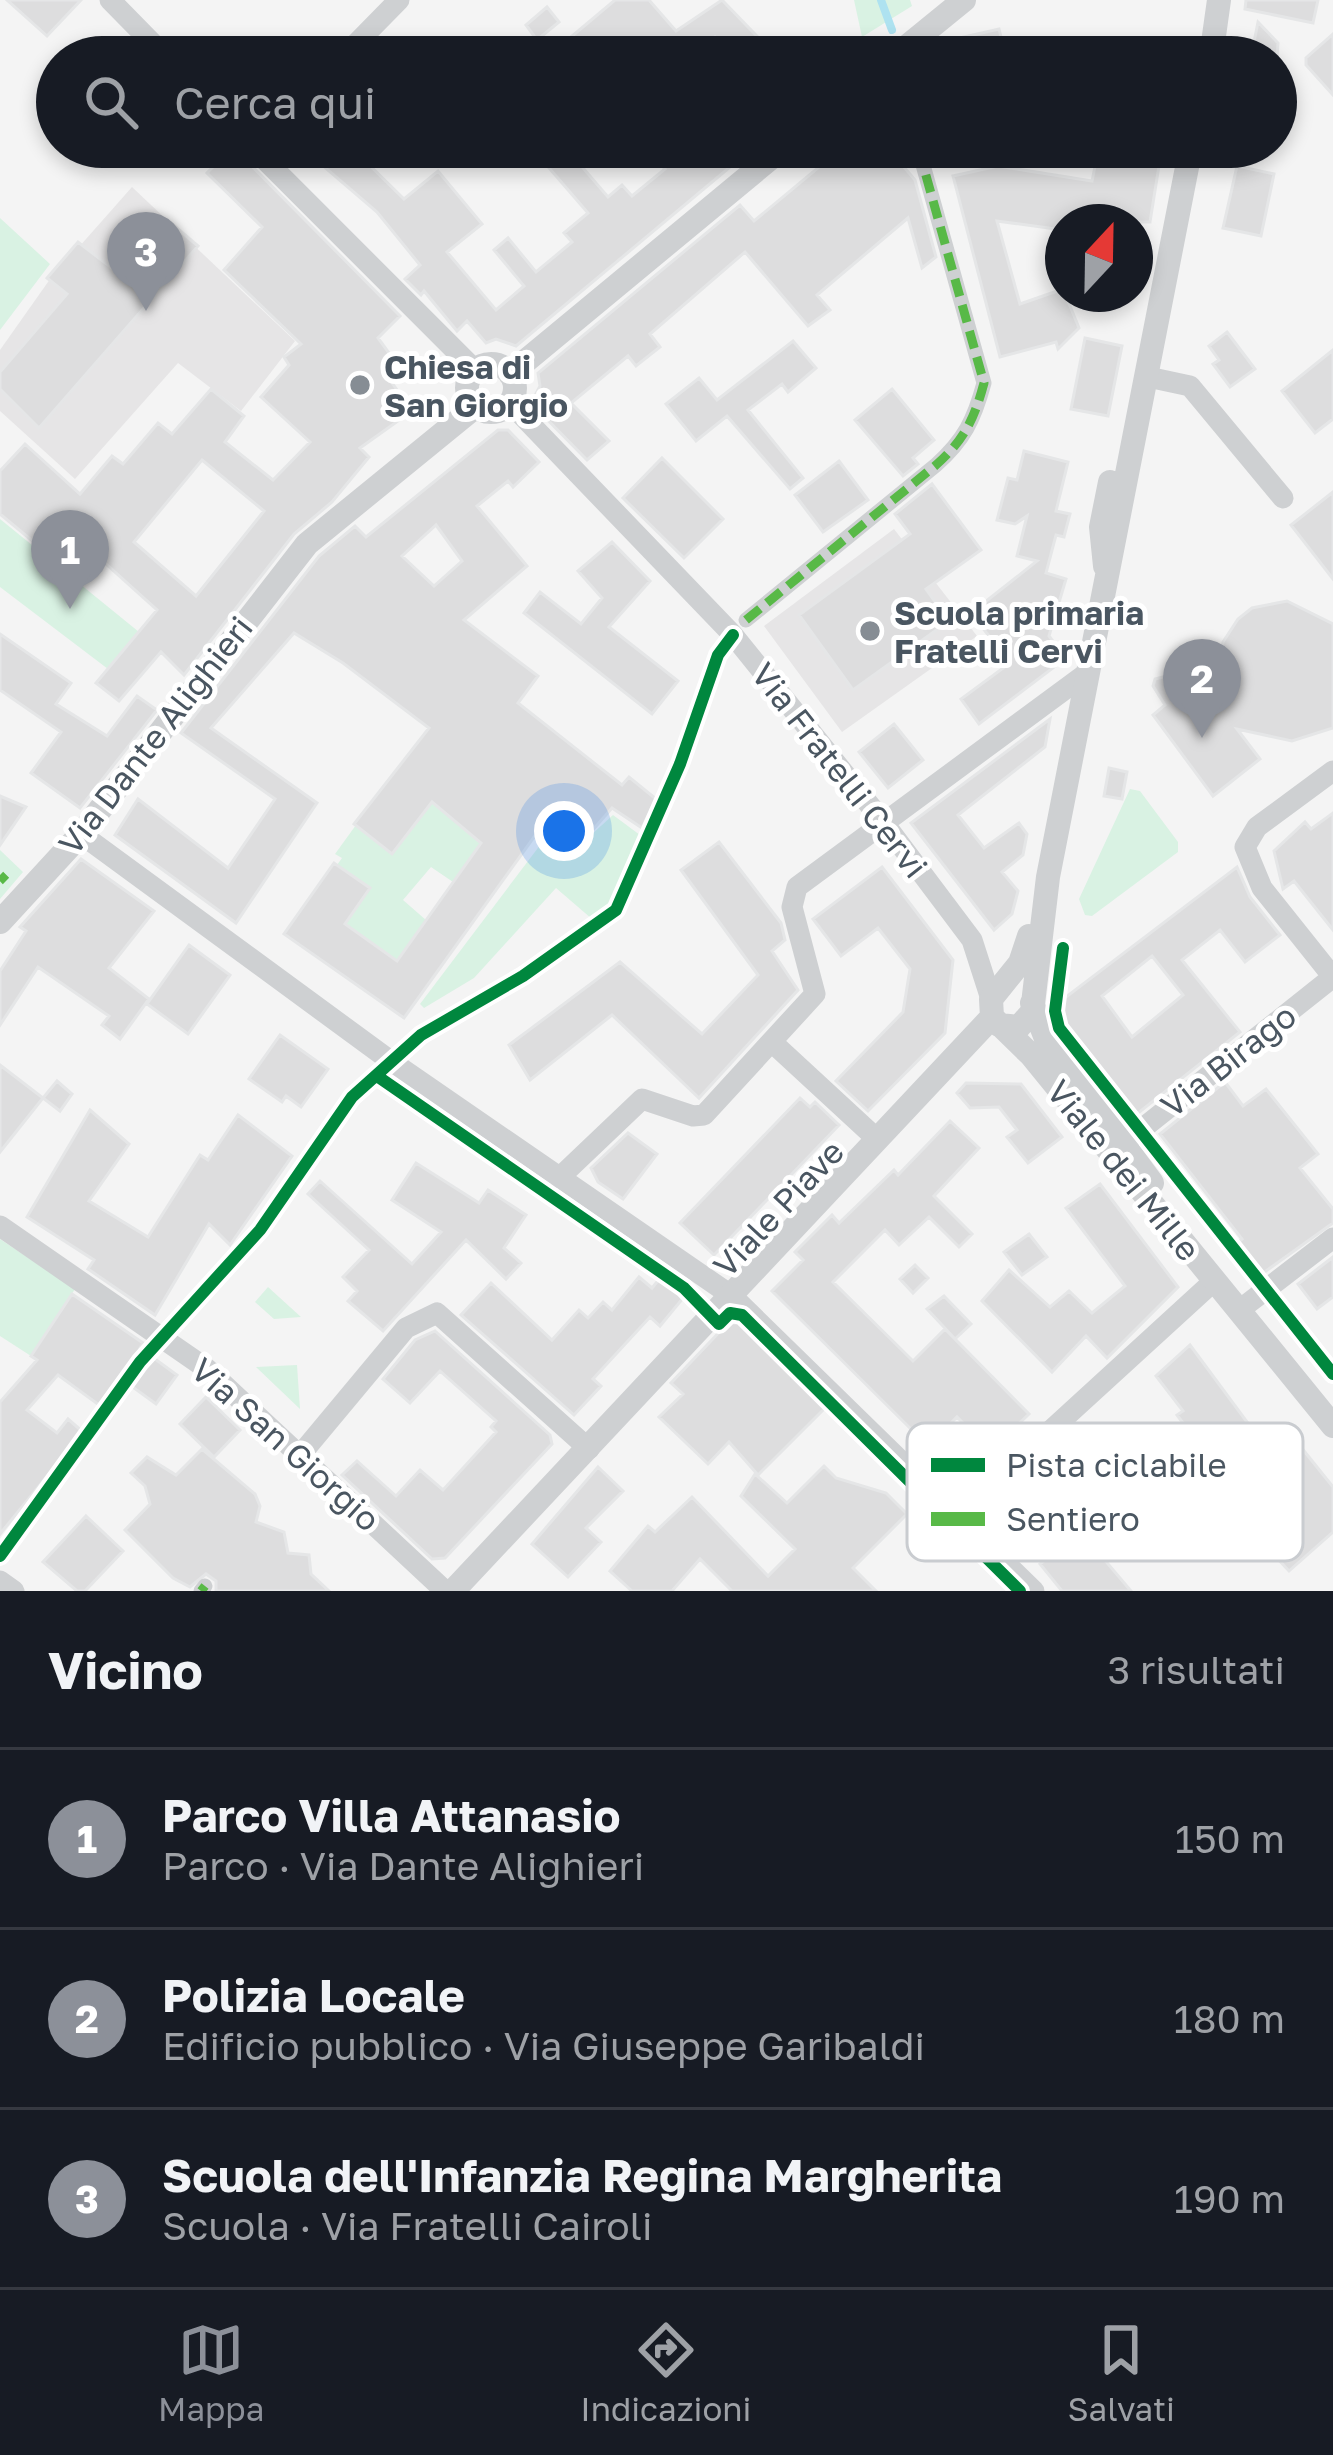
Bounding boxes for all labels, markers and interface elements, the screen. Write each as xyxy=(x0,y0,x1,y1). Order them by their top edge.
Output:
search box xyxy=(36,36,1297,168)
icon: search xyxy=(78,69,144,135)
text: Cerca qui xyxy=(174,75,376,129)
north arrow xyxy=(1045,204,1153,312)
pin: 3 xyxy=(107,212,185,311)
place label: Chiesa di San Giorgio xyxy=(384,347,568,424)
marker: Chiesa di San Giorgio xyxy=(347,372,373,398)
pin: 1 xyxy=(31,510,109,609)
place label: Scuola primaria Fratelli Cervi xyxy=(894,593,1144,670)
street label: Via Dante Alighieri xyxy=(50,608,260,862)
marker: Scuola primaria Fratelli Cervi xyxy=(857,618,883,644)
pin: 2 xyxy=(1163,639,1241,738)
street label: Via Fratelli Cervi xyxy=(744,655,936,885)
your location xyxy=(534,801,594,861)
street label: Via Birago xyxy=(1153,995,1303,1125)
street label: Viale dei Mille xyxy=(1039,1072,1209,1268)
street label: Viale Piave xyxy=(705,1132,851,1284)
street label: Via San Giorgio xyxy=(184,1349,388,1539)
legend xyxy=(907,1423,1303,1561)
text: Pista ciclabile xyxy=(1006,1445,1227,1484)
text: Sentiero xyxy=(1006,1499,1140,1538)
text: Vicino xyxy=(48,1639,203,1700)
text: 3 risultati xyxy=(1108,1646,1285,1693)
text: Parco Villa Attanasio xyxy=(162,1788,621,1842)
text: 1 xyxy=(77,1815,97,1862)
text: 150 m xyxy=(1175,1815,1285,1862)
text: Parco · Via Dante Alighieri xyxy=(162,1842,644,1889)
text: Polizia Locale xyxy=(162,1968,465,2022)
text: 2 xyxy=(75,1995,99,2042)
text: 180 m xyxy=(1174,1995,1285,2042)
text: Edificio pubblico · Via Giuseppe Garibaldi xyxy=(162,2022,925,2069)
text: Scuola dell'Infanzia Regina Margherita xyxy=(162,2148,1002,2202)
text: 3 xyxy=(75,2175,99,2222)
text: 190 m xyxy=(1174,2175,1285,2222)
text: Scuola · Via Fratelli Cairoli xyxy=(162,2202,653,2249)
tab: Mappa xyxy=(158,2317,264,2428)
tab: Indicazioni xyxy=(580,2317,751,2428)
tab: Salvati xyxy=(1067,2317,1175,2428)

